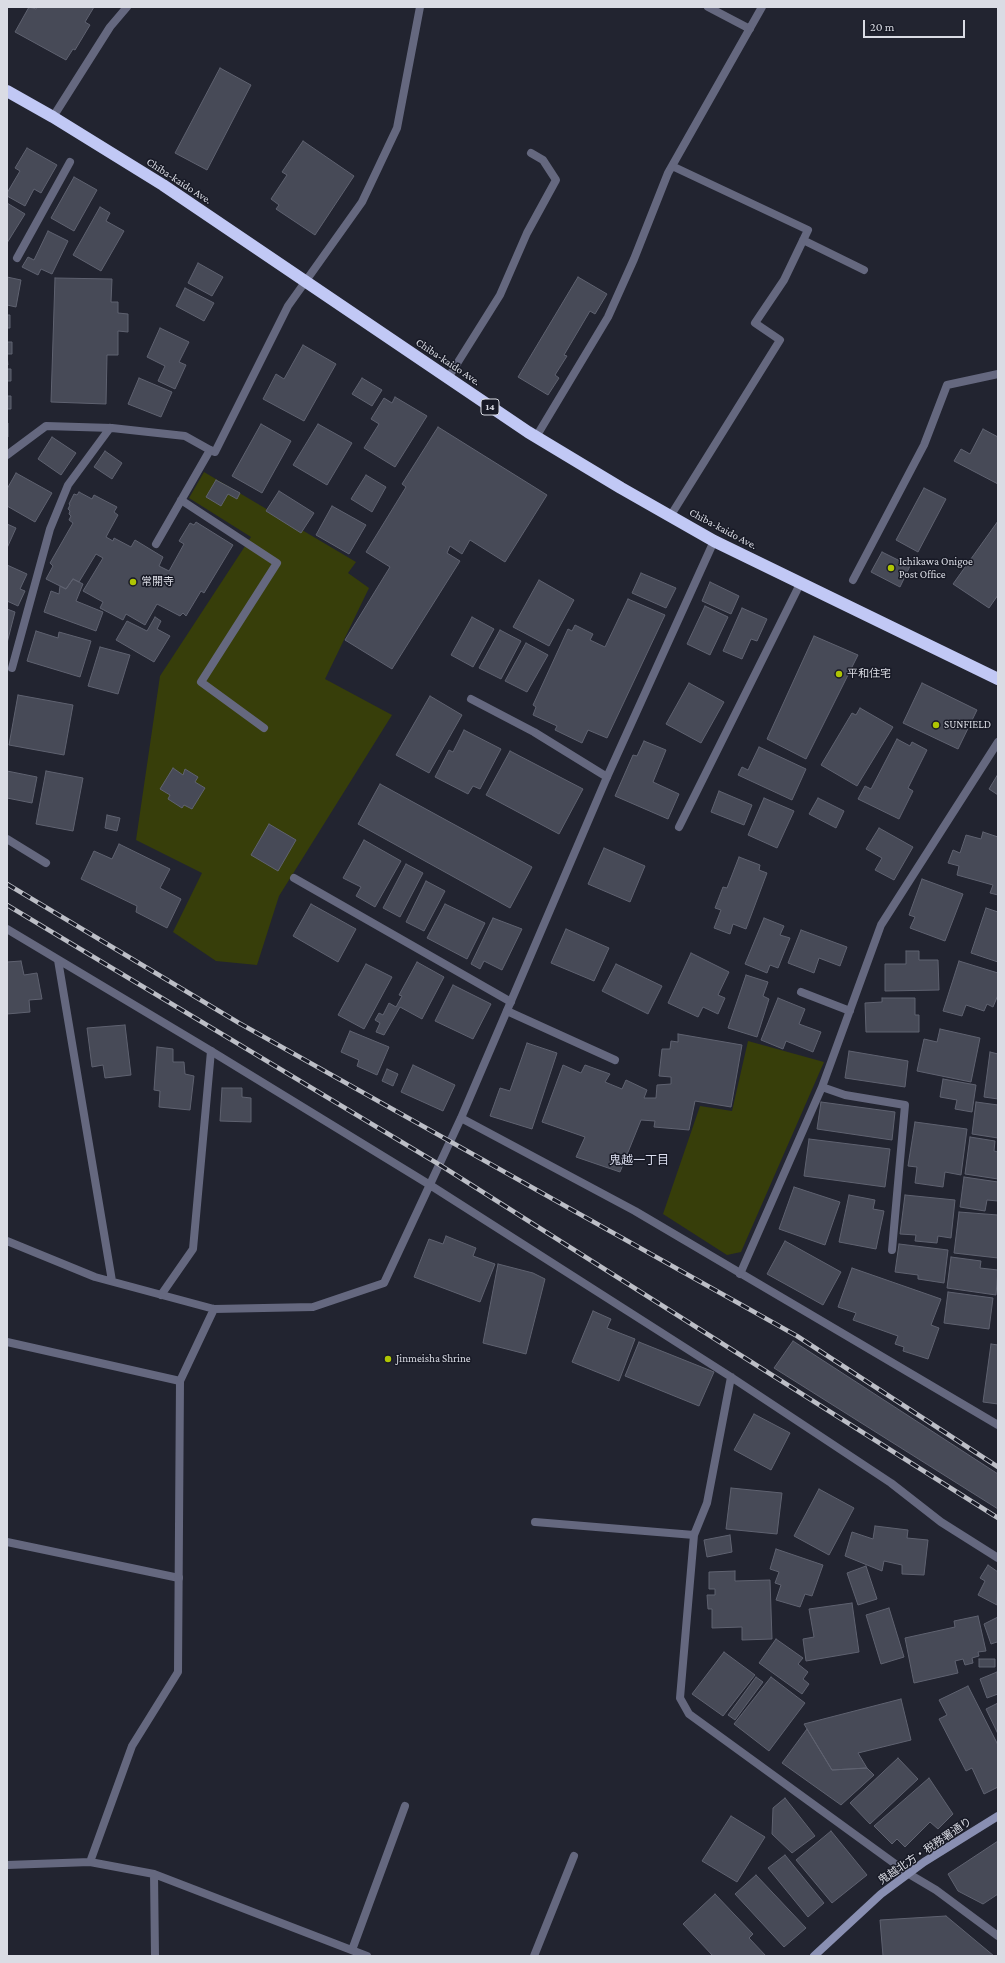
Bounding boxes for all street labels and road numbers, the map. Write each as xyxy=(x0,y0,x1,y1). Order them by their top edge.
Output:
street label: Chiba-kaido Ave. xyxy=(144,155,214,207)
street label: Chiba-kaido Ave. xyxy=(413,336,483,388)
road number: 14 xyxy=(481,399,499,415)
street label: Chiba-kaido Ave. xyxy=(687,506,759,552)
street label: 鬼越北方・税務署通り xyxy=(876,1815,974,1887)

